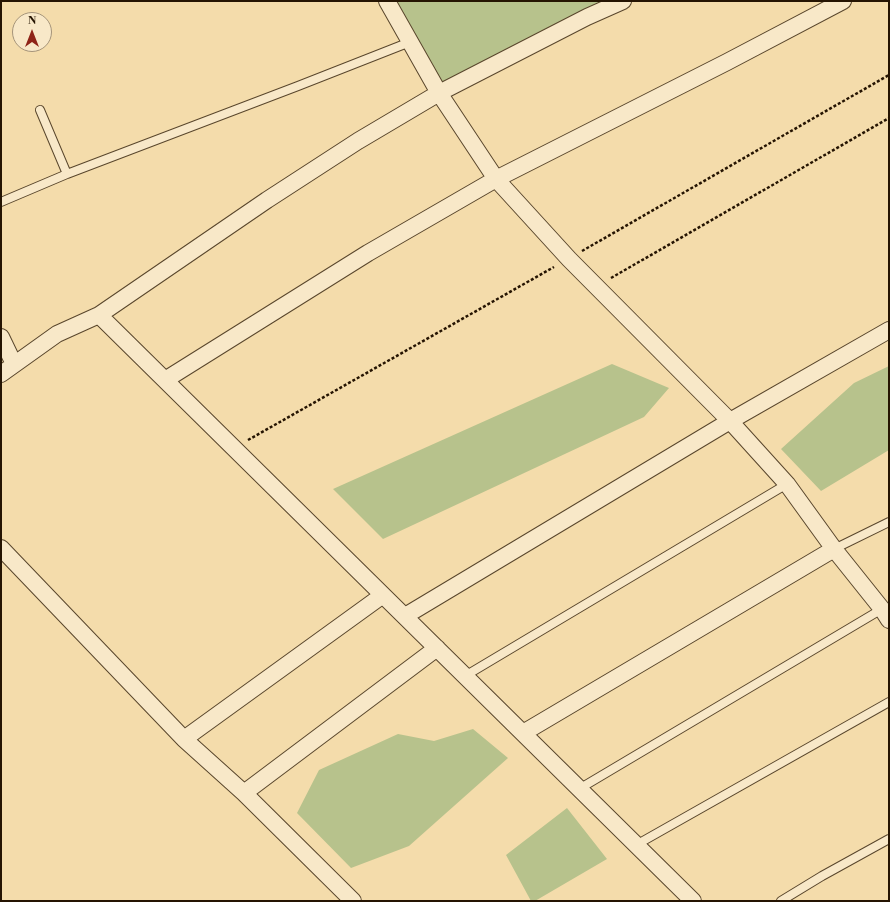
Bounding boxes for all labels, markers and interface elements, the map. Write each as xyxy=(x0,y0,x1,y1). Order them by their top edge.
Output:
north arrow xyxy=(12,12,52,52)
text: N xyxy=(28,14,36,28)

